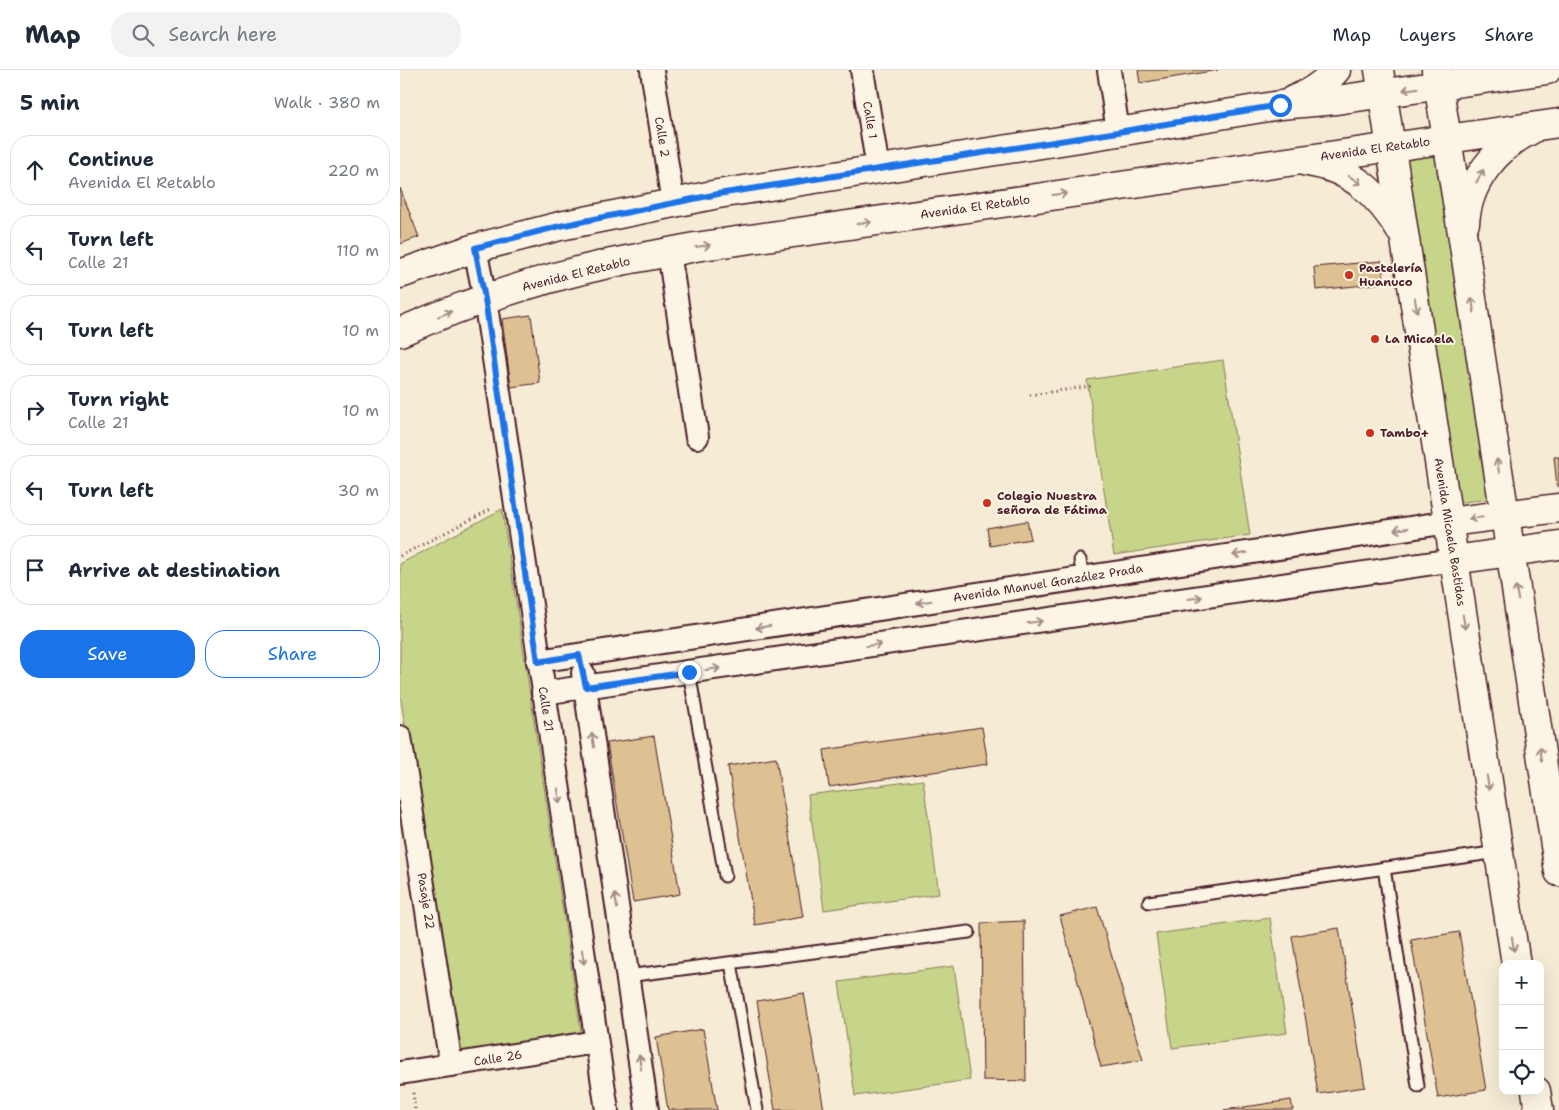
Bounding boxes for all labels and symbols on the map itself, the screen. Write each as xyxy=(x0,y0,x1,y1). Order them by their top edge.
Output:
one-way arrow xyxy=(1402,85,1418,95)
route start xyxy=(1269,94,1292,117)
street label: Calle 1 xyxy=(859,100,881,140)
street label: Calle 2 xyxy=(651,115,673,159)
street label: Avenida El Retablo xyxy=(1319,133,1431,165)
one-way arrow xyxy=(1475,169,1485,184)
one-way arrow xyxy=(1348,175,1362,185)
one-way arrow xyxy=(1051,189,1067,199)
street label: Avenida El Retablo xyxy=(919,191,1031,223)
one-way arrow xyxy=(856,217,872,227)
one-way arrow xyxy=(695,241,711,251)
street label: Avenida El Retablo xyxy=(520,253,632,295)
place label: Pastelería Huanuco xyxy=(1359,260,1423,290)
marker: Pastelería Huanuco xyxy=(1343,269,1355,281)
one-way arrow xyxy=(1411,297,1421,313)
one-way arrow xyxy=(1468,298,1478,314)
one-way arrow xyxy=(437,309,452,318)
place label: La Micaela xyxy=(1385,331,1454,347)
marker: La Micaela xyxy=(1369,333,1381,345)
place label: Tambo+ xyxy=(1380,425,1429,441)
marker: Tambo+ xyxy=(1364,427,1376,439)
street label: Avenida Micaela Bastidas xyxy=(1430,457,1470,608)
one-way arrow xyxy=(1492,458,1502,474)
place label: Colegio Nuestra señora de Fátima xyxy=(997,488,1108,518)
marker: Colegio Nuestra señora de Fátima xyxy=(981,497,993,509)
one-way arrow xyxy=(1468,514,1484,524)
one-way arrow xyxy=(1393,525,1409,535)
one-way arrow xyxy=(1232,549,1248,559)
street label: Avenida Manuel González Prada xyxy=(952,560,1145,606)
one-way arrow xyxy=(1512,586,1522,602)
one-way arrow xyxy=(1187,593,1203,603)
one-way arrow xyxy=(916,597,932,607)
one-way arrow xyxy=(1459,614,1469,630)
one-way arrow xyxy=(1026,616,1042,626)
one-way arrow xyxy=(755,622,771,632)
one-way arrow xyxy=(865,640,881,650)
route end xyxy=(678,661,701,684)
one-way arrow xyxy=(705,663,721,673)
street label: Calle 21 xyxy=(535,685,557,733)
one-way arrow xyxy=(588,732,598,748)
one-way arrow xyxy=(1536,746,1546,762)
one-way arrow xyxy=(1483,775,1493,791)
one-way arrow xyxy=(554,788,564,804)
street label: Pasaje 22 xyxy=(414,872,438,930)
one-way arrow xyxy=(611,893,621,909)
one-way arrow xyxy=(1508,935,1518,951)
one-way arrow xyxy=(579,948,589,964)
street label: Calle 26 xyxy=(473,1046,523,1070)
one-way arrow xyxy=(635,1054,645,1070)

